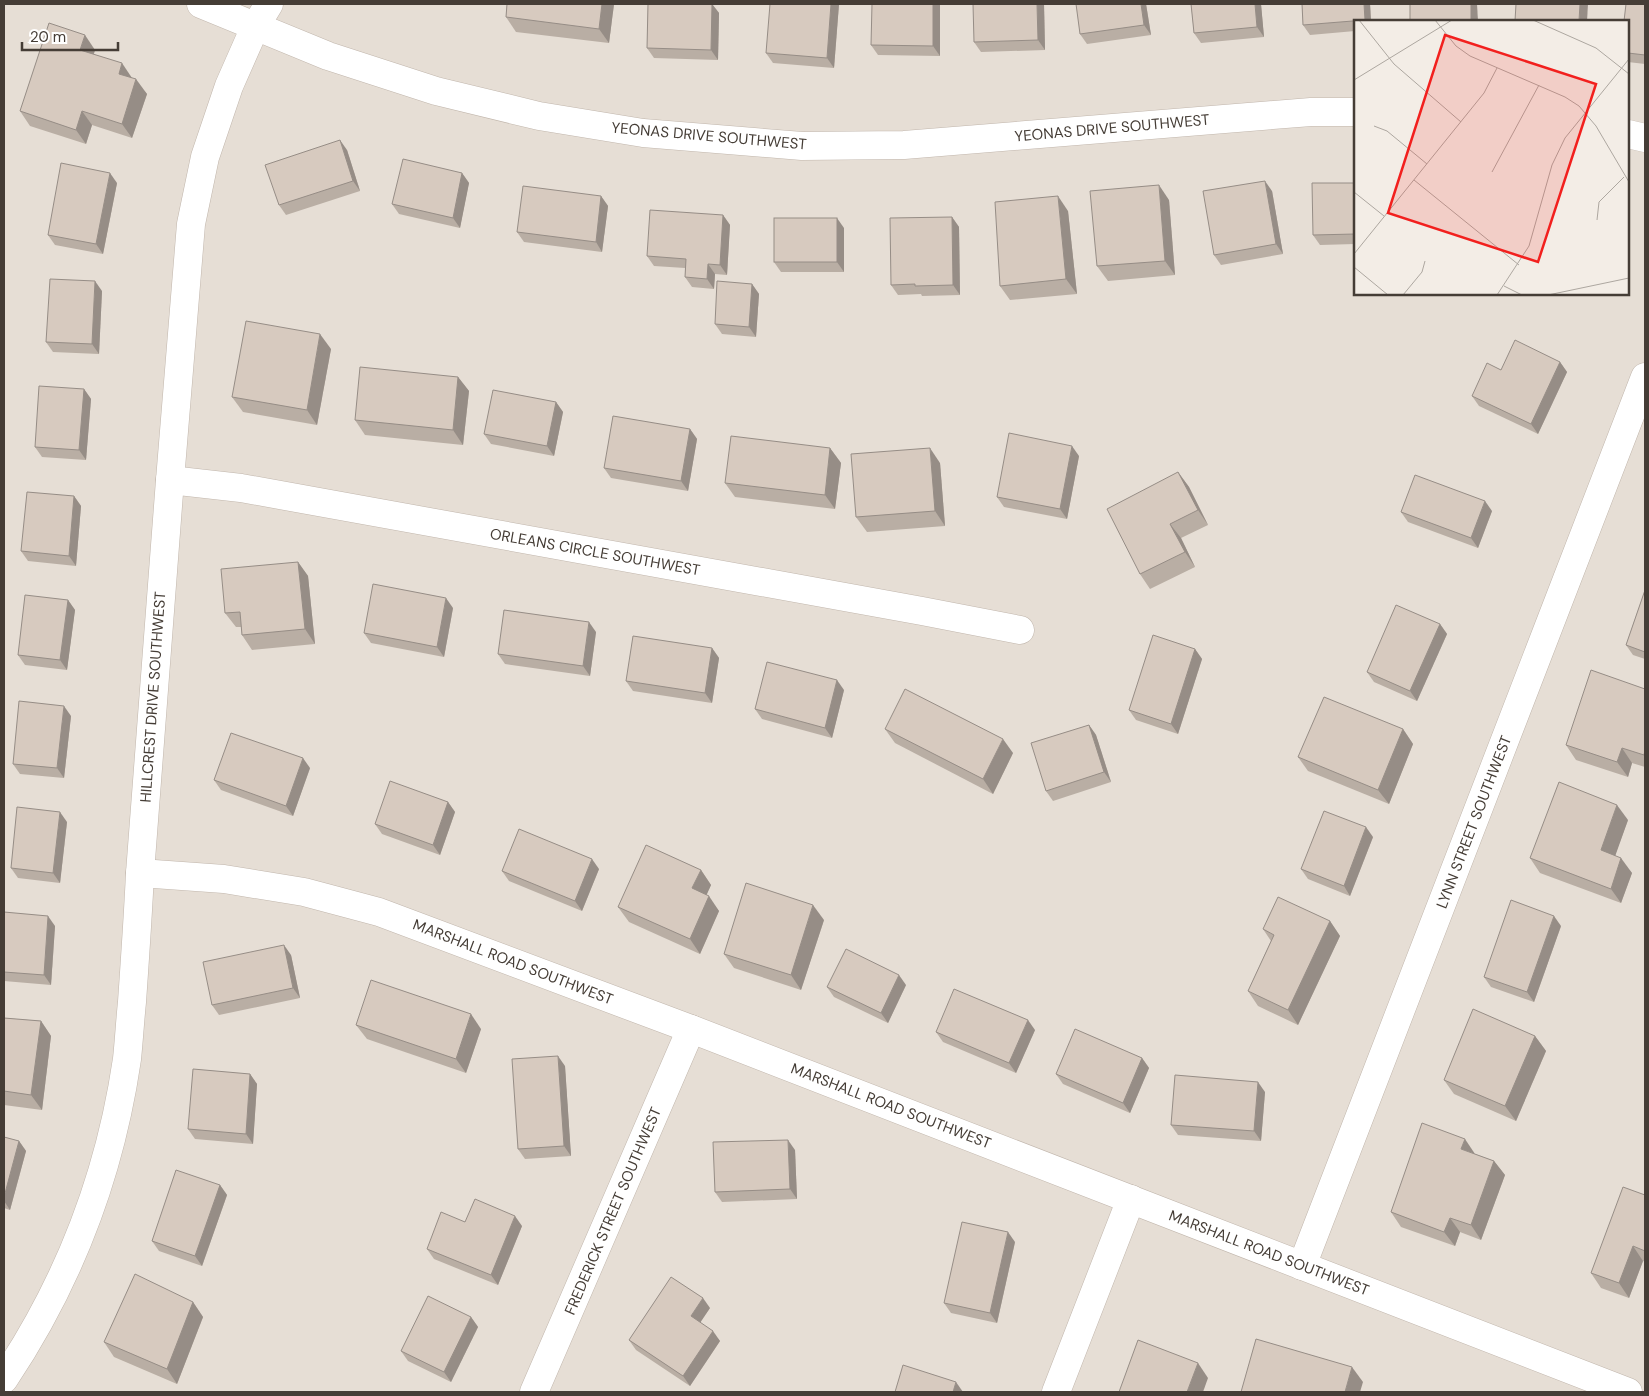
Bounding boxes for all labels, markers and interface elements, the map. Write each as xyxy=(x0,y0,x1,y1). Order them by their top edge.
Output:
scale bar xyxy=(22,20,119,52)
inset map xyxy=(1354,20,1629,295)
text: 20 m xyxy=(30,27,66,47)
street label: YEONAS DRIVE SOUTHWEST xyxy=(1014,110,1210,146)
street label: YEONAS DRIVE SOUTHWEST xyxy=(611,118,807,154)
street label: ORLEANS CIRCLE SOUTHWEST xyxy=(488,524,702,580)
street label: HILLCREST DRIVE SOUTHWEST xyxy=(136,591,170,803)
street label: LYNN STREET SOUTHWEST xyxy=(1432,733,1516,911)
street label: MARSHALL ROAD SOUTHWEST xyxy=(410,915,616,1009)
street label: MARSHALL ROAD SOUTHWEST xyxy=(788,1059,994,1153)
street label: FREDERICK STREET SOUTHWEST xyxy=(560,1104,666,1318)
street label: MARSHALL ROAD SOUTHWEST xyxy=(1166,1206,1372,1300)

